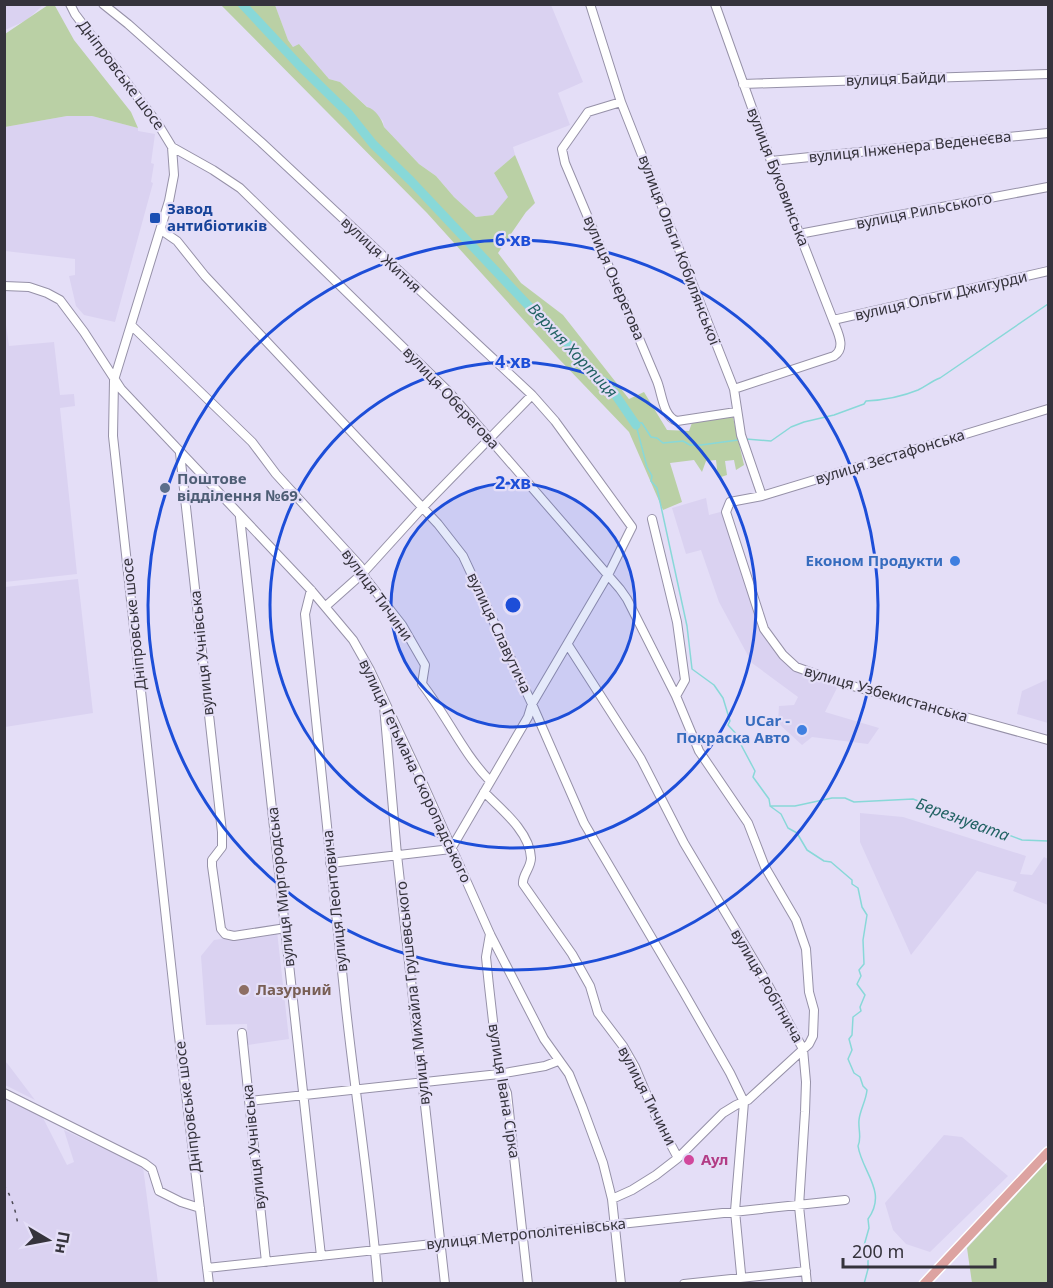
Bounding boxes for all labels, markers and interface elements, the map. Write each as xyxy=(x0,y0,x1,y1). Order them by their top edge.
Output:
street label: Дніпровське шосе xyxy=(74,15,170,133)
street label: вулиця Байди xyxy=(845,66,946,90)
street label: вулиця Буковинська xyxy=(743,104,815,249)
street label: вулиця Інженера Веденеєва xyxy=(808,125,1012,167)
street label: вулиця Ольги Кобилянської xyxy=(634,152,726,348)
street label: вулиця Рильського xyxy=(854,187,993,233)
place label: Завод антибіотиків xyxy=(167,198,267,235)
marker: Завод антибіотиків xyxy=(148,211,162,225)
street label: вулиця Житня xyxy=(337,212,426,297)
street label: вулиця Очеретова xyxy=(580,212,650,343)
text: 6 хв xyxy=(495,227,531,251)
street label: вулиця Ольги Джигурди xyxy=(853,265,1029,325)
water label: Верхня Хортиця xyxy=(523,298,623,402)
street label: вулиця Оберегова xyxy=(399,342,504,453)
text: 4 хв xyxy=(495,349,531,373)
street label: вулиця Зестафонська xyxy=(812,424,967,488)
place label: Поштове відділення №69. xyxy=(177,468,302,505)
text: 2 хв xyxy=(495,470,531,494)
marker: Поштове відділення №69. xyxy=(158,481,172,495)
street label: вулиця Тичини xyxy=(338,544,418,644)
place label: Економ Продукти xyxy=(806,550,943,570)
marker: Економ Продукти xyxy=(948,554,962,568)
street label: Дніпровське шосе xyxy=(116,557,150,691)
street label: вулиця Славутича xyxy=(463,569,537,696)
street label: вулиця Учнівська xyxy=(184,589,218,717)
centre of rings xyxy=(503,595,523,615)
street label: вулиця Гетьмана Скоропадського xyxy=(355,655,477,886)
street label: вулиця Узбекистанська xyxy=(802,660,970,726)
place label: UCar - Покраска Авто xyxy=(676,710,790,747)
marker: UCar - Покраска Авто xyxy=(795,723,809,737)
water label: Березнувата xyxy=(913,792,1013,846)
street label: вулиця Миргородська xyxy=(262,806,298,968)
street label: вулиця Леонтовича xyxy=(317,829,351,973)
street label: вулиця Михайла Грушевського xyxy=(390,880,434,1106)
street label: вулиця Робітнича xyxy=(727,925,809,1046)
place label: Лазурний xyxy=(256,979,332,999)
marker: Лазурний xyxy=(237,983,251,997)
street label: вулиця Івана Сірка xyxy=(484,1022,526,1160)
street label: Дніпровське шосе xyxy=(169,1040,205,1174)
street label: вулиця Тичини xyxy=(614,1042,682,1149)
street label: вулиця Учнівська xyxy=(236,1083,270,1211)
place label: Аул xyxy=(701,1149,728,1169)
marker: Аул xyxy=(682,1153,696,1167)
north arrow xyxy=(18,1210,78,1270)
street label: вулиця Метрополітенівська xyxy=(425,1213,627,1253)
text: Пн xyxy=(50,1230,76,1256)
scale bar xyxy=(843,1231,994,1269)
text: 200 m xyxy=(852,1239,904,1263)

